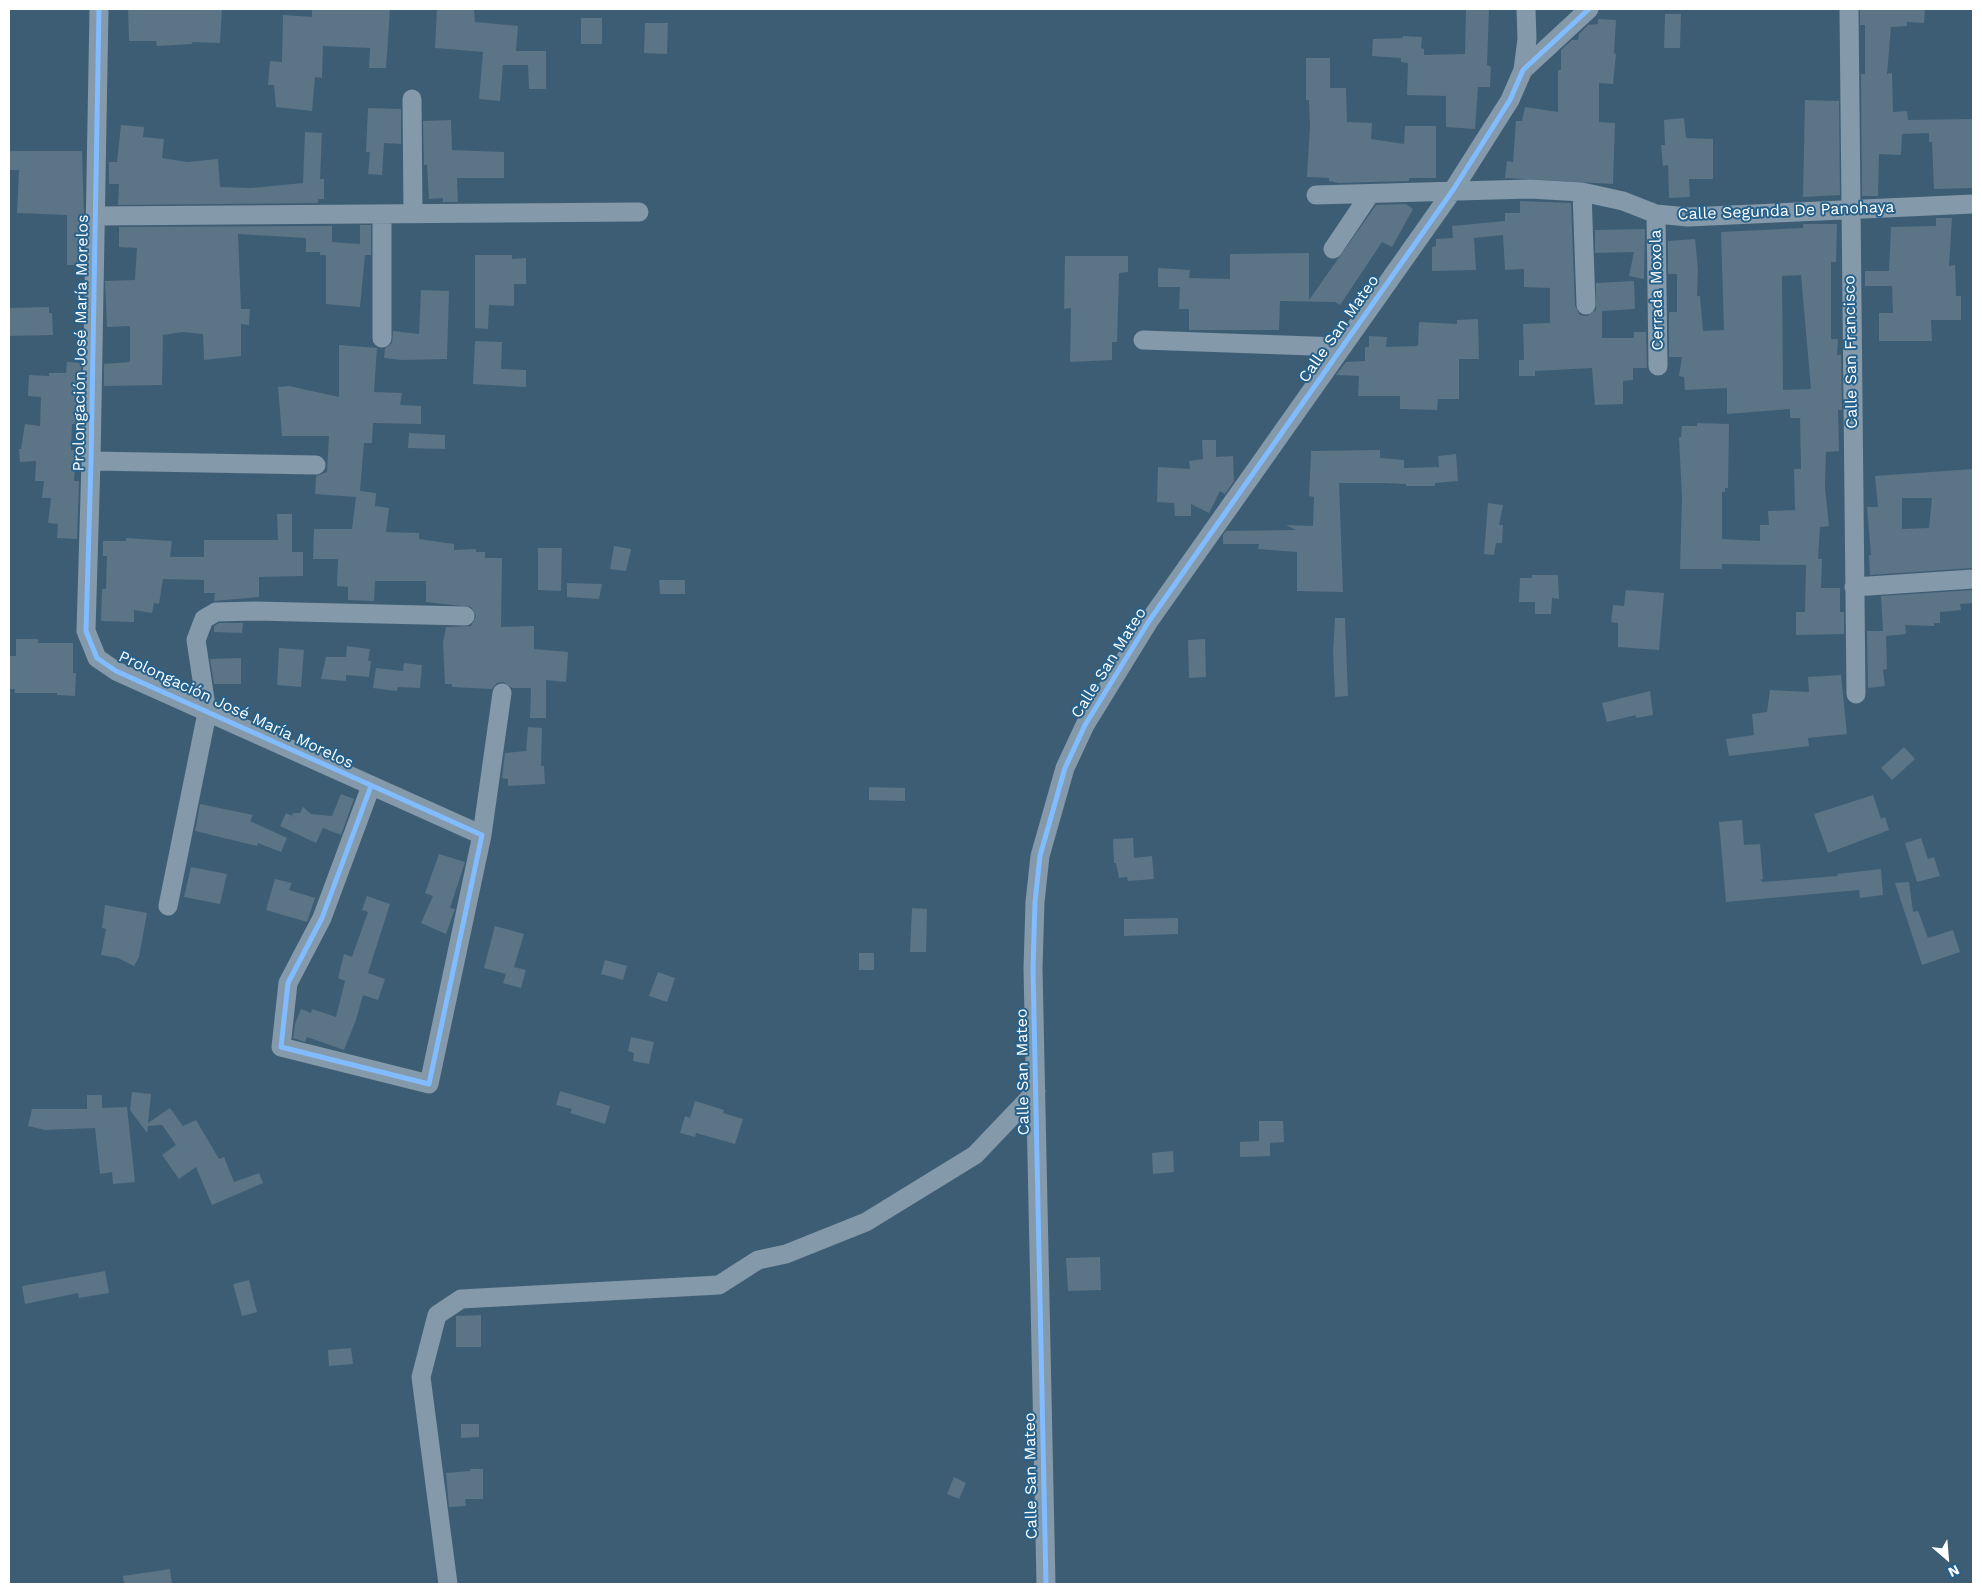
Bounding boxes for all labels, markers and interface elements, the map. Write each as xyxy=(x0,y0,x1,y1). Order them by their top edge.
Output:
street label: Calle Segunda De Panohaya xyxy=(1677,198,1895,224)
street label: Prolongación José María Morelos xyxy=(69,214,93,472)
street label: Cerrada Moxola xyxy=(1646,229,1668,351)
street label: Calle San Mateo xyxy=(1295,272,1383,386)
street label: Calle San Francisco xyxy=(1840,275,1862,429)
street label: Calle San Mateo xyxy=(1067,604,1151,722)
street label: Prolongación José María Morelos xyxy=(116,647,356,773)
street label: Calle San Mateo xyxy=(1012,1008,1034,1136)
street label: Calle San Mateo xyxy=(1020,1412,1042,1540)
north arrow xyxy=(1922,1533,1972,1583)
text: N xyxy=(1946,1562,1962,1581)

